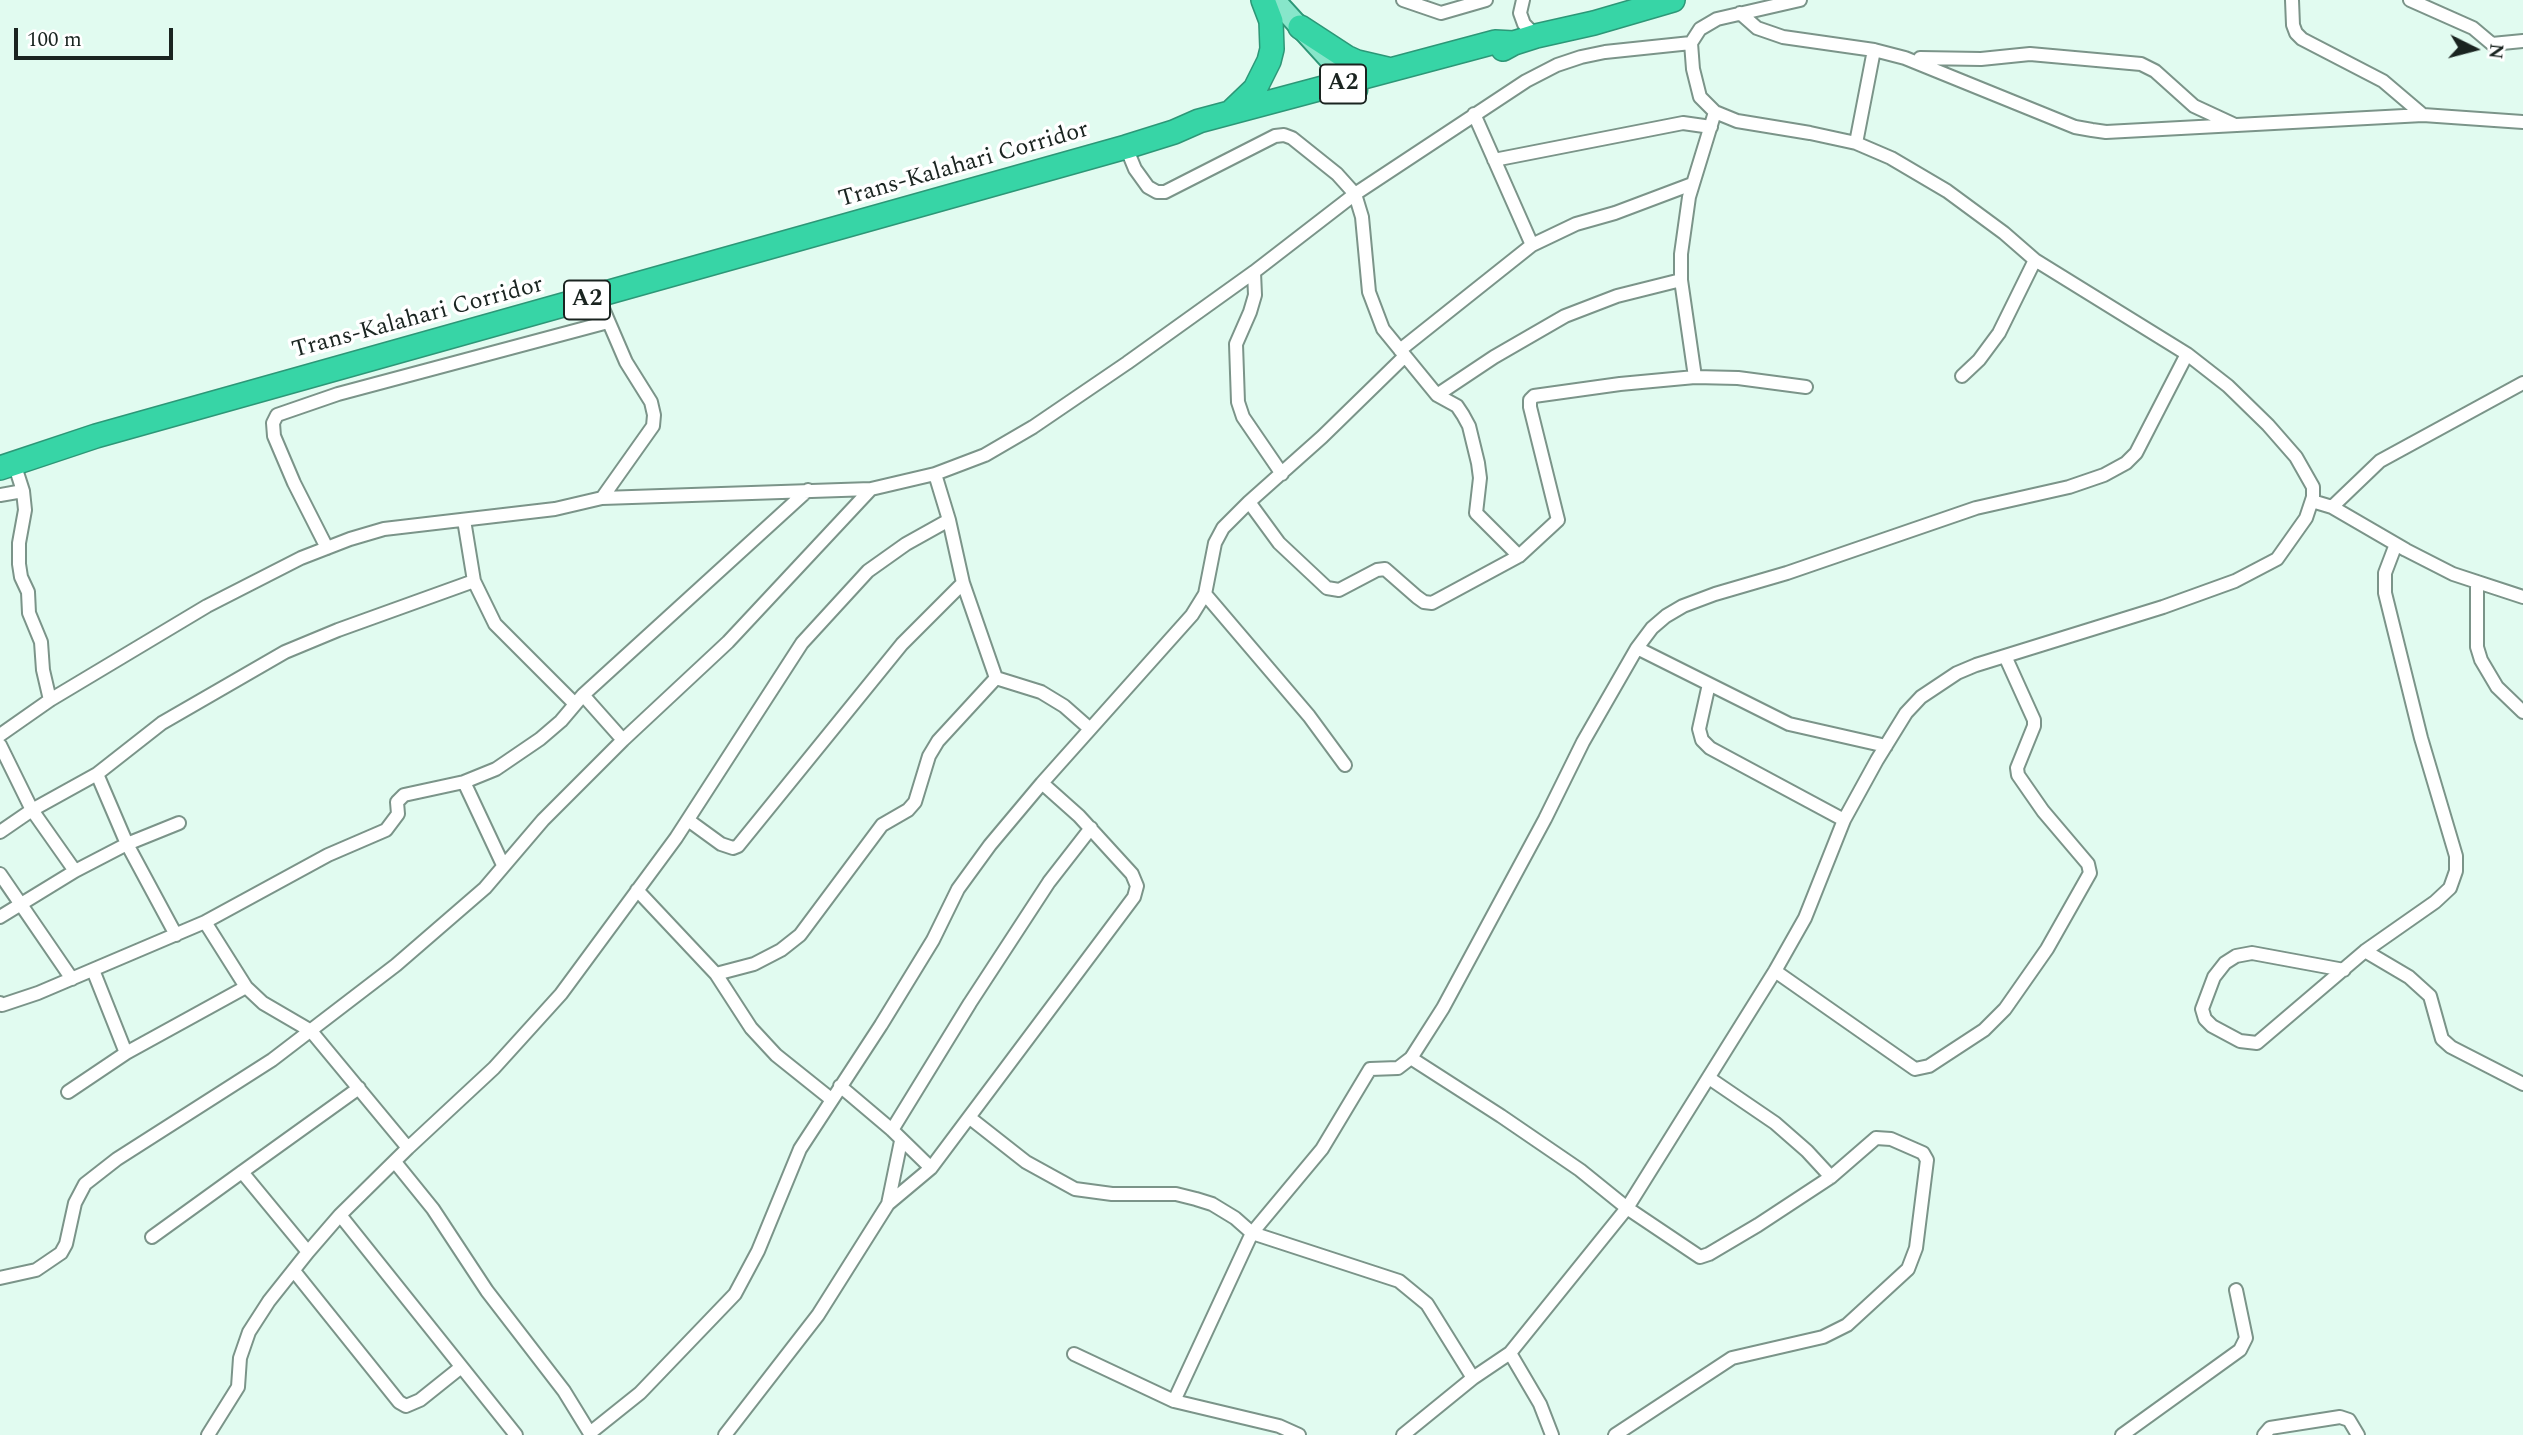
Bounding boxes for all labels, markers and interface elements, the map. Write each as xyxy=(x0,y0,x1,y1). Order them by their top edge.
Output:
scale bar xyxy=(18,14,177,58)
north arrow xyxy=(2439,14,2509,84)
text: 100 m xyxy=(27,24,82,56)
text: N xyxy=(2480,42,2511,60)
road number: A2 xyxy=(1320,64,1366,104)
street label: Trans-Kalahari Corridor xyxy=(836,116,1092,216)
street label: Trans-Kalahari Corridor xyxy=(289,272,547,366)
road number: A2 xyxy=(564,280,610,320)

